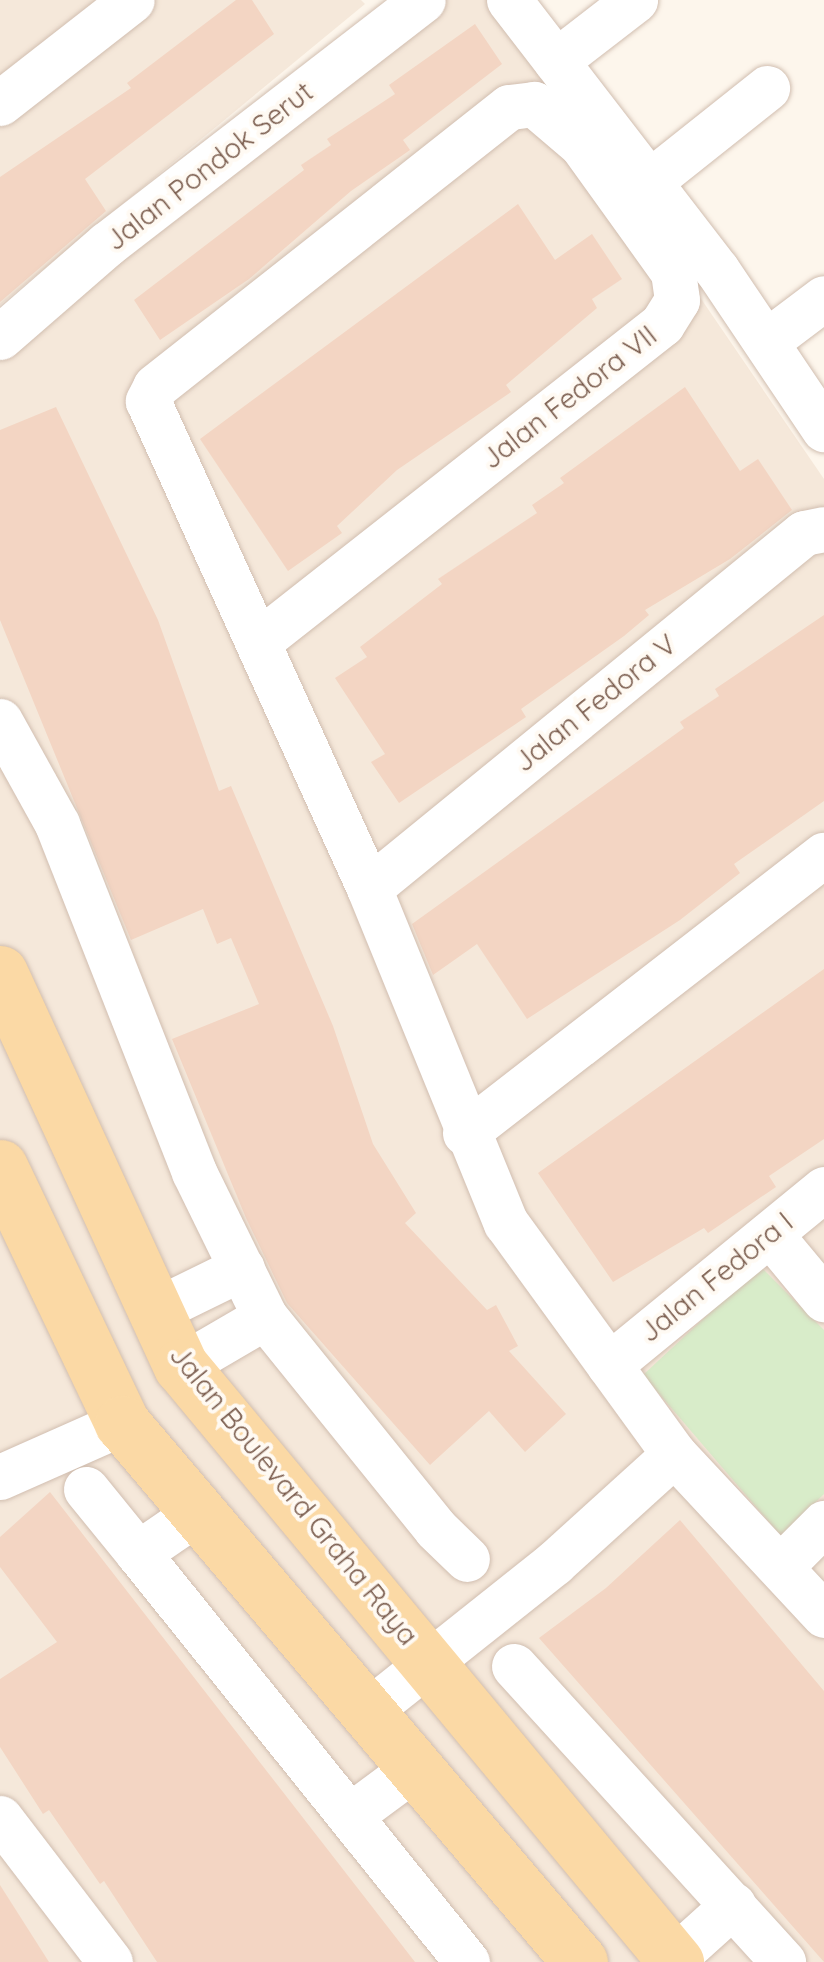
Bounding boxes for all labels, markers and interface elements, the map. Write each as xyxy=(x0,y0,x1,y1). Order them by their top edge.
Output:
street label: Jalan Pondok Serut xyxy=(99,75,319,257)
street label: Jalan Fedora VII xyxy=(475,318,663,476)
street label: Jalan Fedora V xyxy=(507,627,683,779)
street label: Jalan Fedora I xyxy=(633,1205,799,1349)
street label: Jalan Boulevard Graha Raya xyxy=(163,1338,425,1652)

